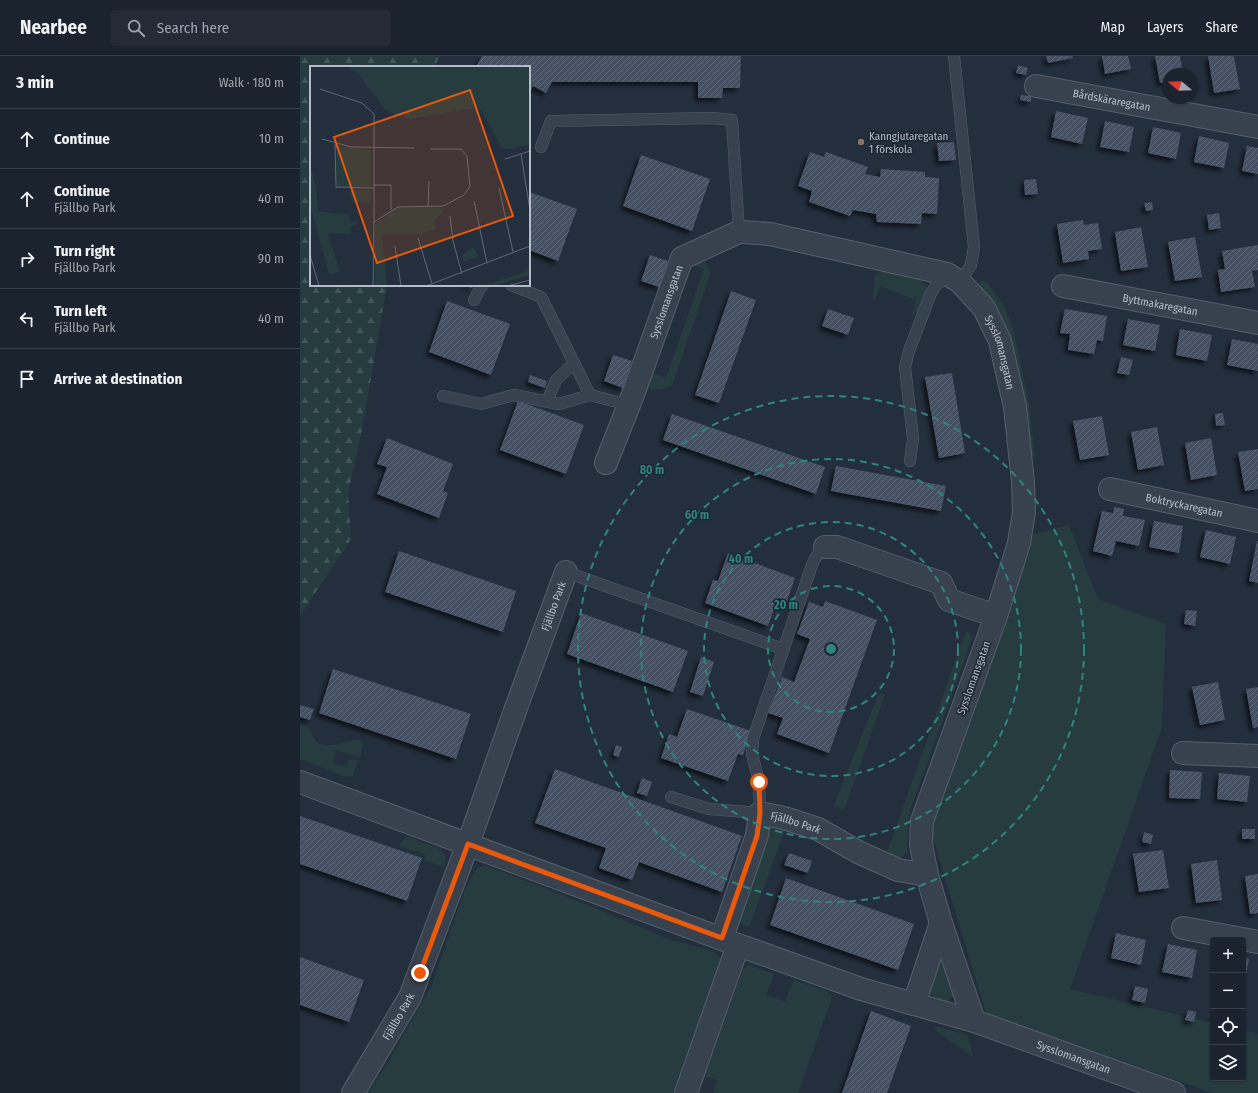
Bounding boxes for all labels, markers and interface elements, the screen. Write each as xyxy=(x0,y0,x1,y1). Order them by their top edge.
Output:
search box xyxy=(111,10,391,46)
text: Nearbee xyxy=(20,16,87,39)
icon: search xyxy=(125,17,147,39)
text: Search here xyxy=(157,19,229,37)
text: Map xyxy=(1101,19,1125,36)
text: Layers xyxy=(1147,19,1183,36)
text: Share xyxy=(1205,19,1238,36)
inset map xyxy=(310,66,530,286)
north arrow xyxy=(1162,68,1198,104)
text: 3 min xyxy=(16,72,54,93)
text: Walk · 180 m xyxy=(219,75,284,90)
street label: Bårdskäraregatan xyxy=(1072,86,1152,114)
icon: ahead xyxy=(16,128,38,150)
text: Continue xyxy=(54,130,110,148)
place label: Kanngjutaregatan 1 förskola xyxy=(869,130,948,156)
text: 10 m xyxy=(259,131,284,146)
marker: Kanngjutaregatan 1 förskola xyxy=(856,137,866,147)
text: Continue xyxy=(54,182,110,200)
icon: ahead xyxy=(16,188,38,210)
text: 40 m xyxy=(258,191,284,206)
text: Fjällbo Park xyxy=(54,200,116,215)
text: Turn right xyxy=(54,242,115,260)
icon: right xyxy=(16,248,38,270)
text: 90 m xyxy=(258,251,284,266)
text: Fjällbo Park xyxy=(54,260,116,275)
street label: Sysslomansgatan xyxy=(647,263,685,341)
street label: Byttmakaregatan xyxy=(1122,291,1199,318)
text: Turn left xyxy=(54,302,107,320)
icon: left xyxy=(16,308,38,330)
text: 40 m xyxy=(258,311,284,326)
street label: Sysslomansgatan xyxy=(982,313,1017,391)
text: Fjällbo Park xyxy=(54,320,116,335)
icon: arrive xyxy=(16,368,38,390)
text: Arrive at destination xyxy=(54,370,182,388)
text: 80 m xyxy=(640,463,664,477)
street label: Boktryckaregatan xyxy=(1145,490,1224,520)
text: 60 m xyxy=(685,508,709,522)
text: 40 m xyxy=(729,552,753,566)
street label: Fjällbo Park xyxy=(538,579,569,633)
text: 20 m xyxy=(773,598,798,612)
street label: Sysslomansgatan xyxy=(955,639,993,717)
centre of rings xyxy=(824,642,838,656)
route start xyxy=(750,773,768,791)
street label: Fjällbo Park xyxy=(769,809,824,836)
map controls xyxy=(1210,937,1246,1081)
button: + xyxy=(1210,937,1246,973)
route end xyxy=(411,964,429,982)
button: − xyxy=(1210,973,1246,1009)
street label: Fjällbo Park xyxy=(380,991,418,1042)
button: locate xyxy=(1210,1009,1246,1045)
street label: Sysslomansgatan xyxy=(1035,1038,1112,1076)
button: layers xyxy=(1210,1045,1246,1081)

